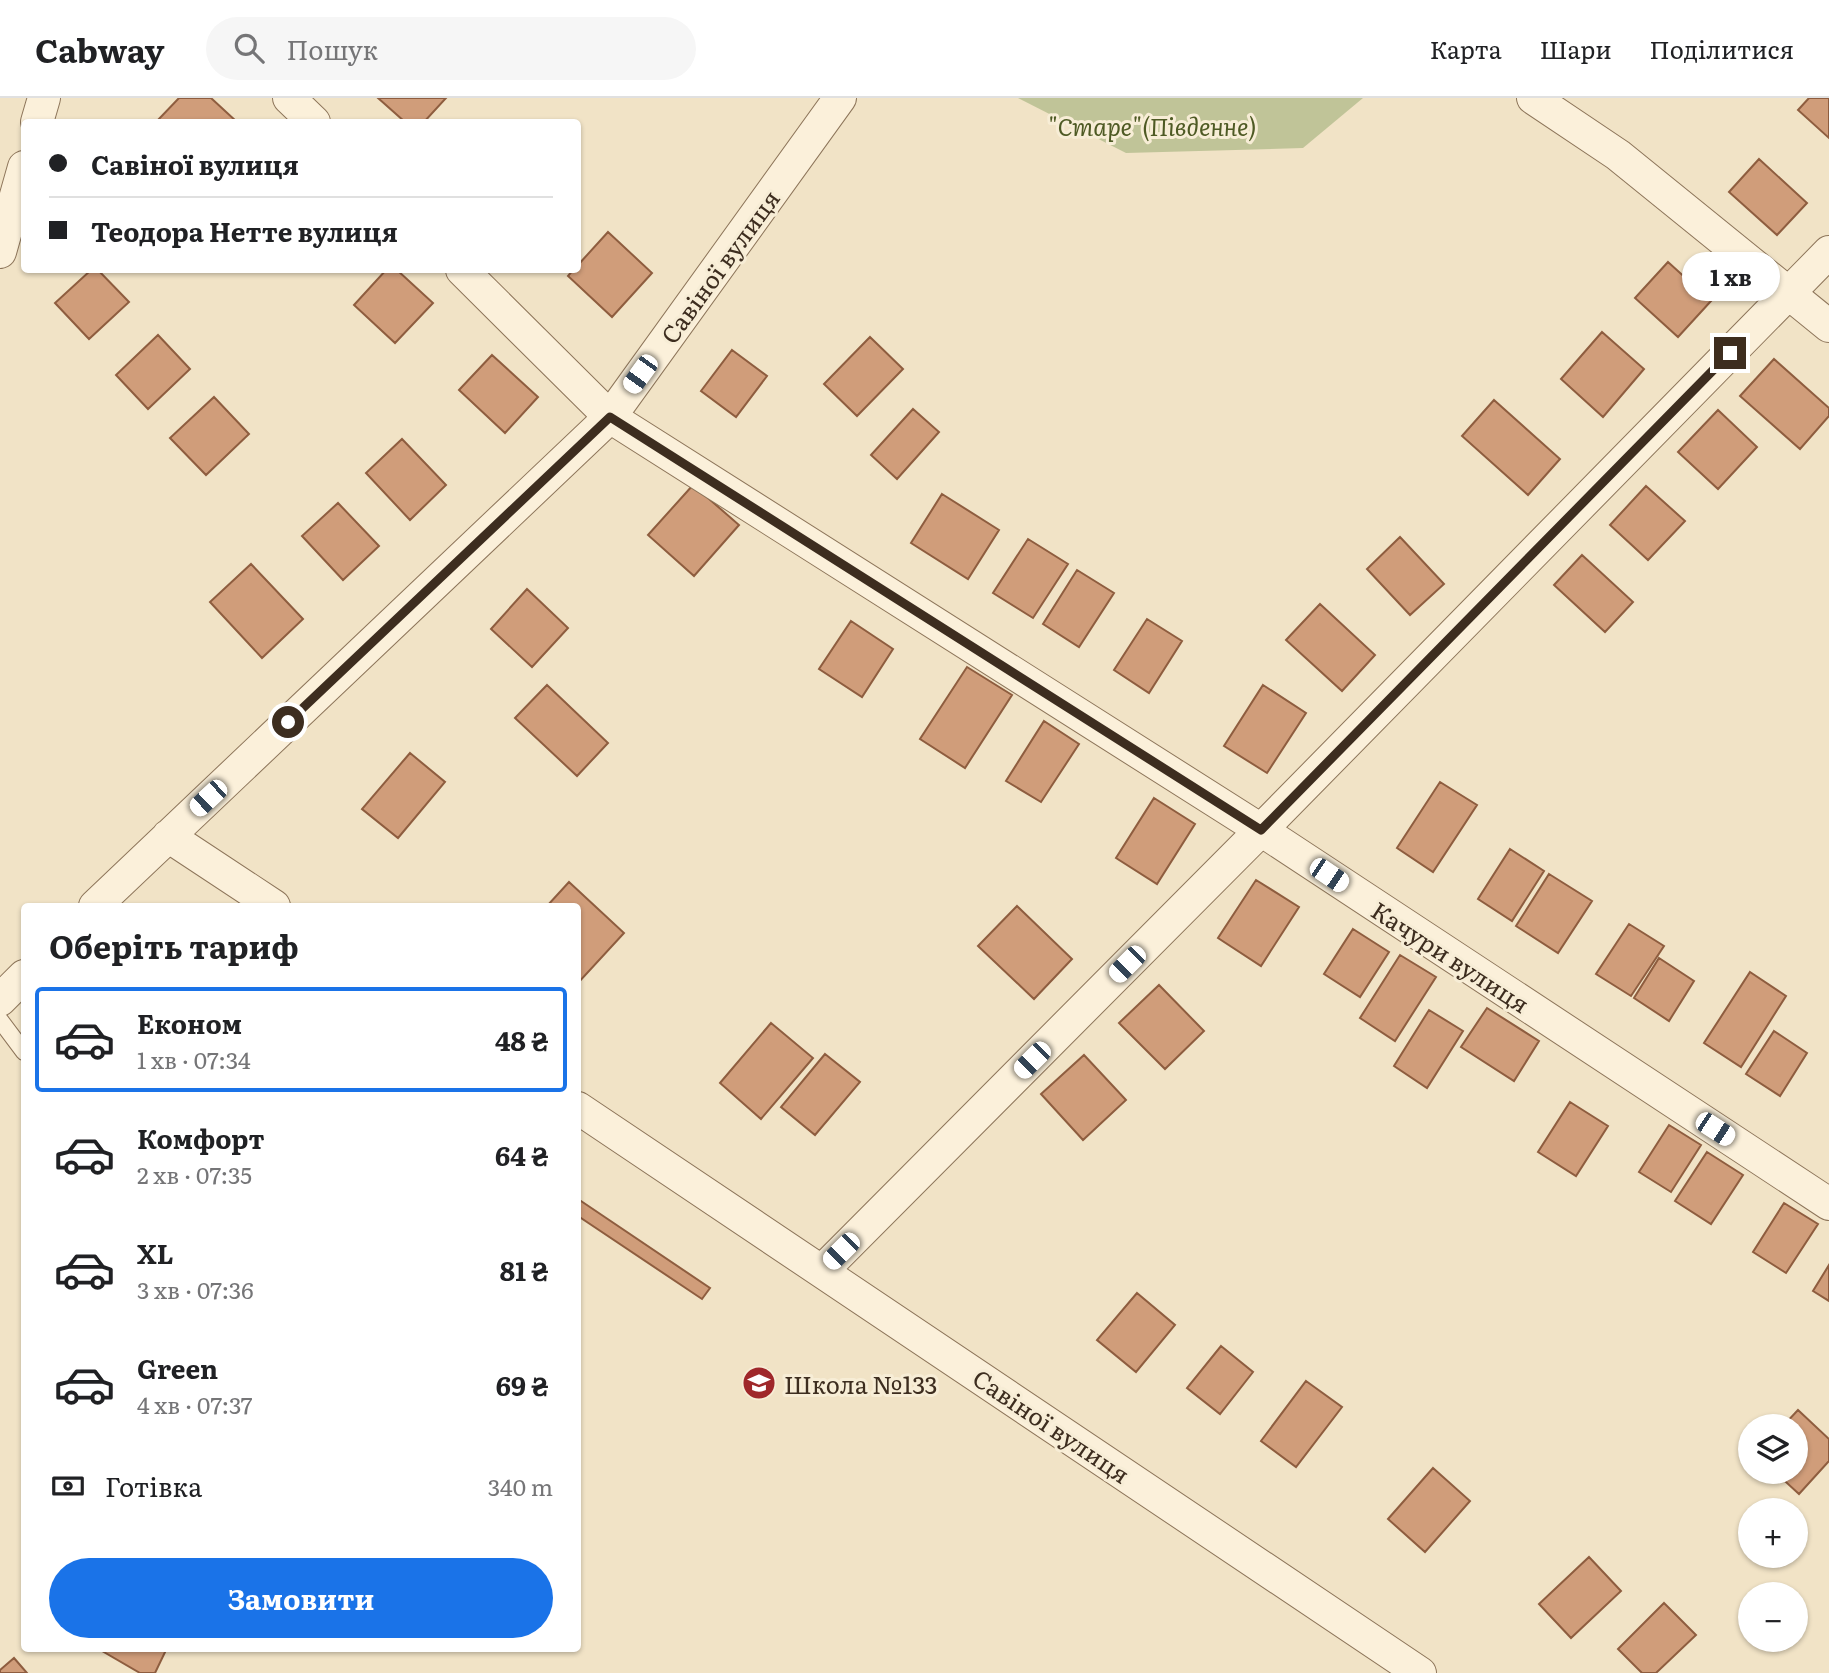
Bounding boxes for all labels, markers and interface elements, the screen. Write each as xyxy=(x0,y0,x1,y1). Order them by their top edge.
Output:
search box xyxy=(206,17,696,80)
text: Cabway xyxy=(35,24,164,73)
icon: search xyxy=(230,29,268,67)
text: Пошук xyxy=(286,29,378,68)
text: Карта xyxy=(1430,31,1502,66)
text: Шари xyxy=(1540,31,1612,66)
text: Поділитися xyxy=(1650,31,1794,66)
park label: "Старе"(Південне) xyxy=(1048,108,1256,143)
text: Савіної вулиця xyxy=(91,144,299,183)
street label: Савіної вулиця xyxy=(651,182,787,350)
text: Теодора Нетте вулиця xyxy=(91,211,398,250)
callout: 1 хв xyxy=(1681,252,1779,300)
text: 1 хв xyxy=(1710,259,1752,293)
route end xyxy=(1714,337,1746,369)
car xyxy=(620,351,661,397)
route start xyxy=(272,706,304,738)
car xyxy=(186,776,231,820)
car xyxy=(1306,855,1353,895)
street label: Качури вулиця xyxy=(1365,892,1537,1020)
text: Оберіть тариф xyxy=(49,921,299,969)
car xyxy=(1105,942,1150,986)
text: Економ xyxy=(137,1003,242,1042)
icon: car xyxy=(53,1008,116,1071)
text: 48 ₴ xyxy=(495,1020,549,1059)
car xyxy=(1010,1038,1055,1082)
text: 1 хв · 07:34 xyxy=(137,1042,251,1076)
car xyxy=(1692,1109,1739,1149)
text: Комфорт xyxy=(137,1118,264,1157)
icon: car xyxy=(53,1123,116,1186)
text: 64 ₴ xyxy=(495,1135,549,1174)
text: 2 хв · 07:35 xyxy=(137,1157,252,1191)
car xyxy=(819,1229,864,1273)
text: XL xyxy=(137,1233,174,1272)
icon: car xyxy=(53,1238,116,1301)
text: 81 ₴ xyxy=(500,1250,549,1289)
text: 3 хв · 07:36 xyxy=(137,1272,254,1306)
text: Green xyxy=(137,1348,218,1387)
icon: car xyxy=(53,1353,116,1416)
street label: Савіної вулиця xyxy=(967,1359,1137,1491)
school or university icon: Школа №133 xyxy=(740,1364,778,1402)
text: 69 ₴ xyxy=(496,1365,549,1404)
place label: Школа №133 xyxy=(784,1366,938,1401)
text: 4 хв · 07:37 xyxy=(137,1387,252,1421)
map controls xyxy=(1738,1414,1808,1652)
button: layers xyxy=(1738,1414,1808,1484)
text: Готівка xyxy=(105,1466,202,1505)
icon: cash xyxy=(49,1467,87,1505)
text: 340 m xyxy=(488,1469,553,1503)
button: + xyxy=(1738,1498,1808,1568)
button: Замовити xyxy=(49,1558,553,1638)
button: − xyxy=(1738,1582,1808,1652)

